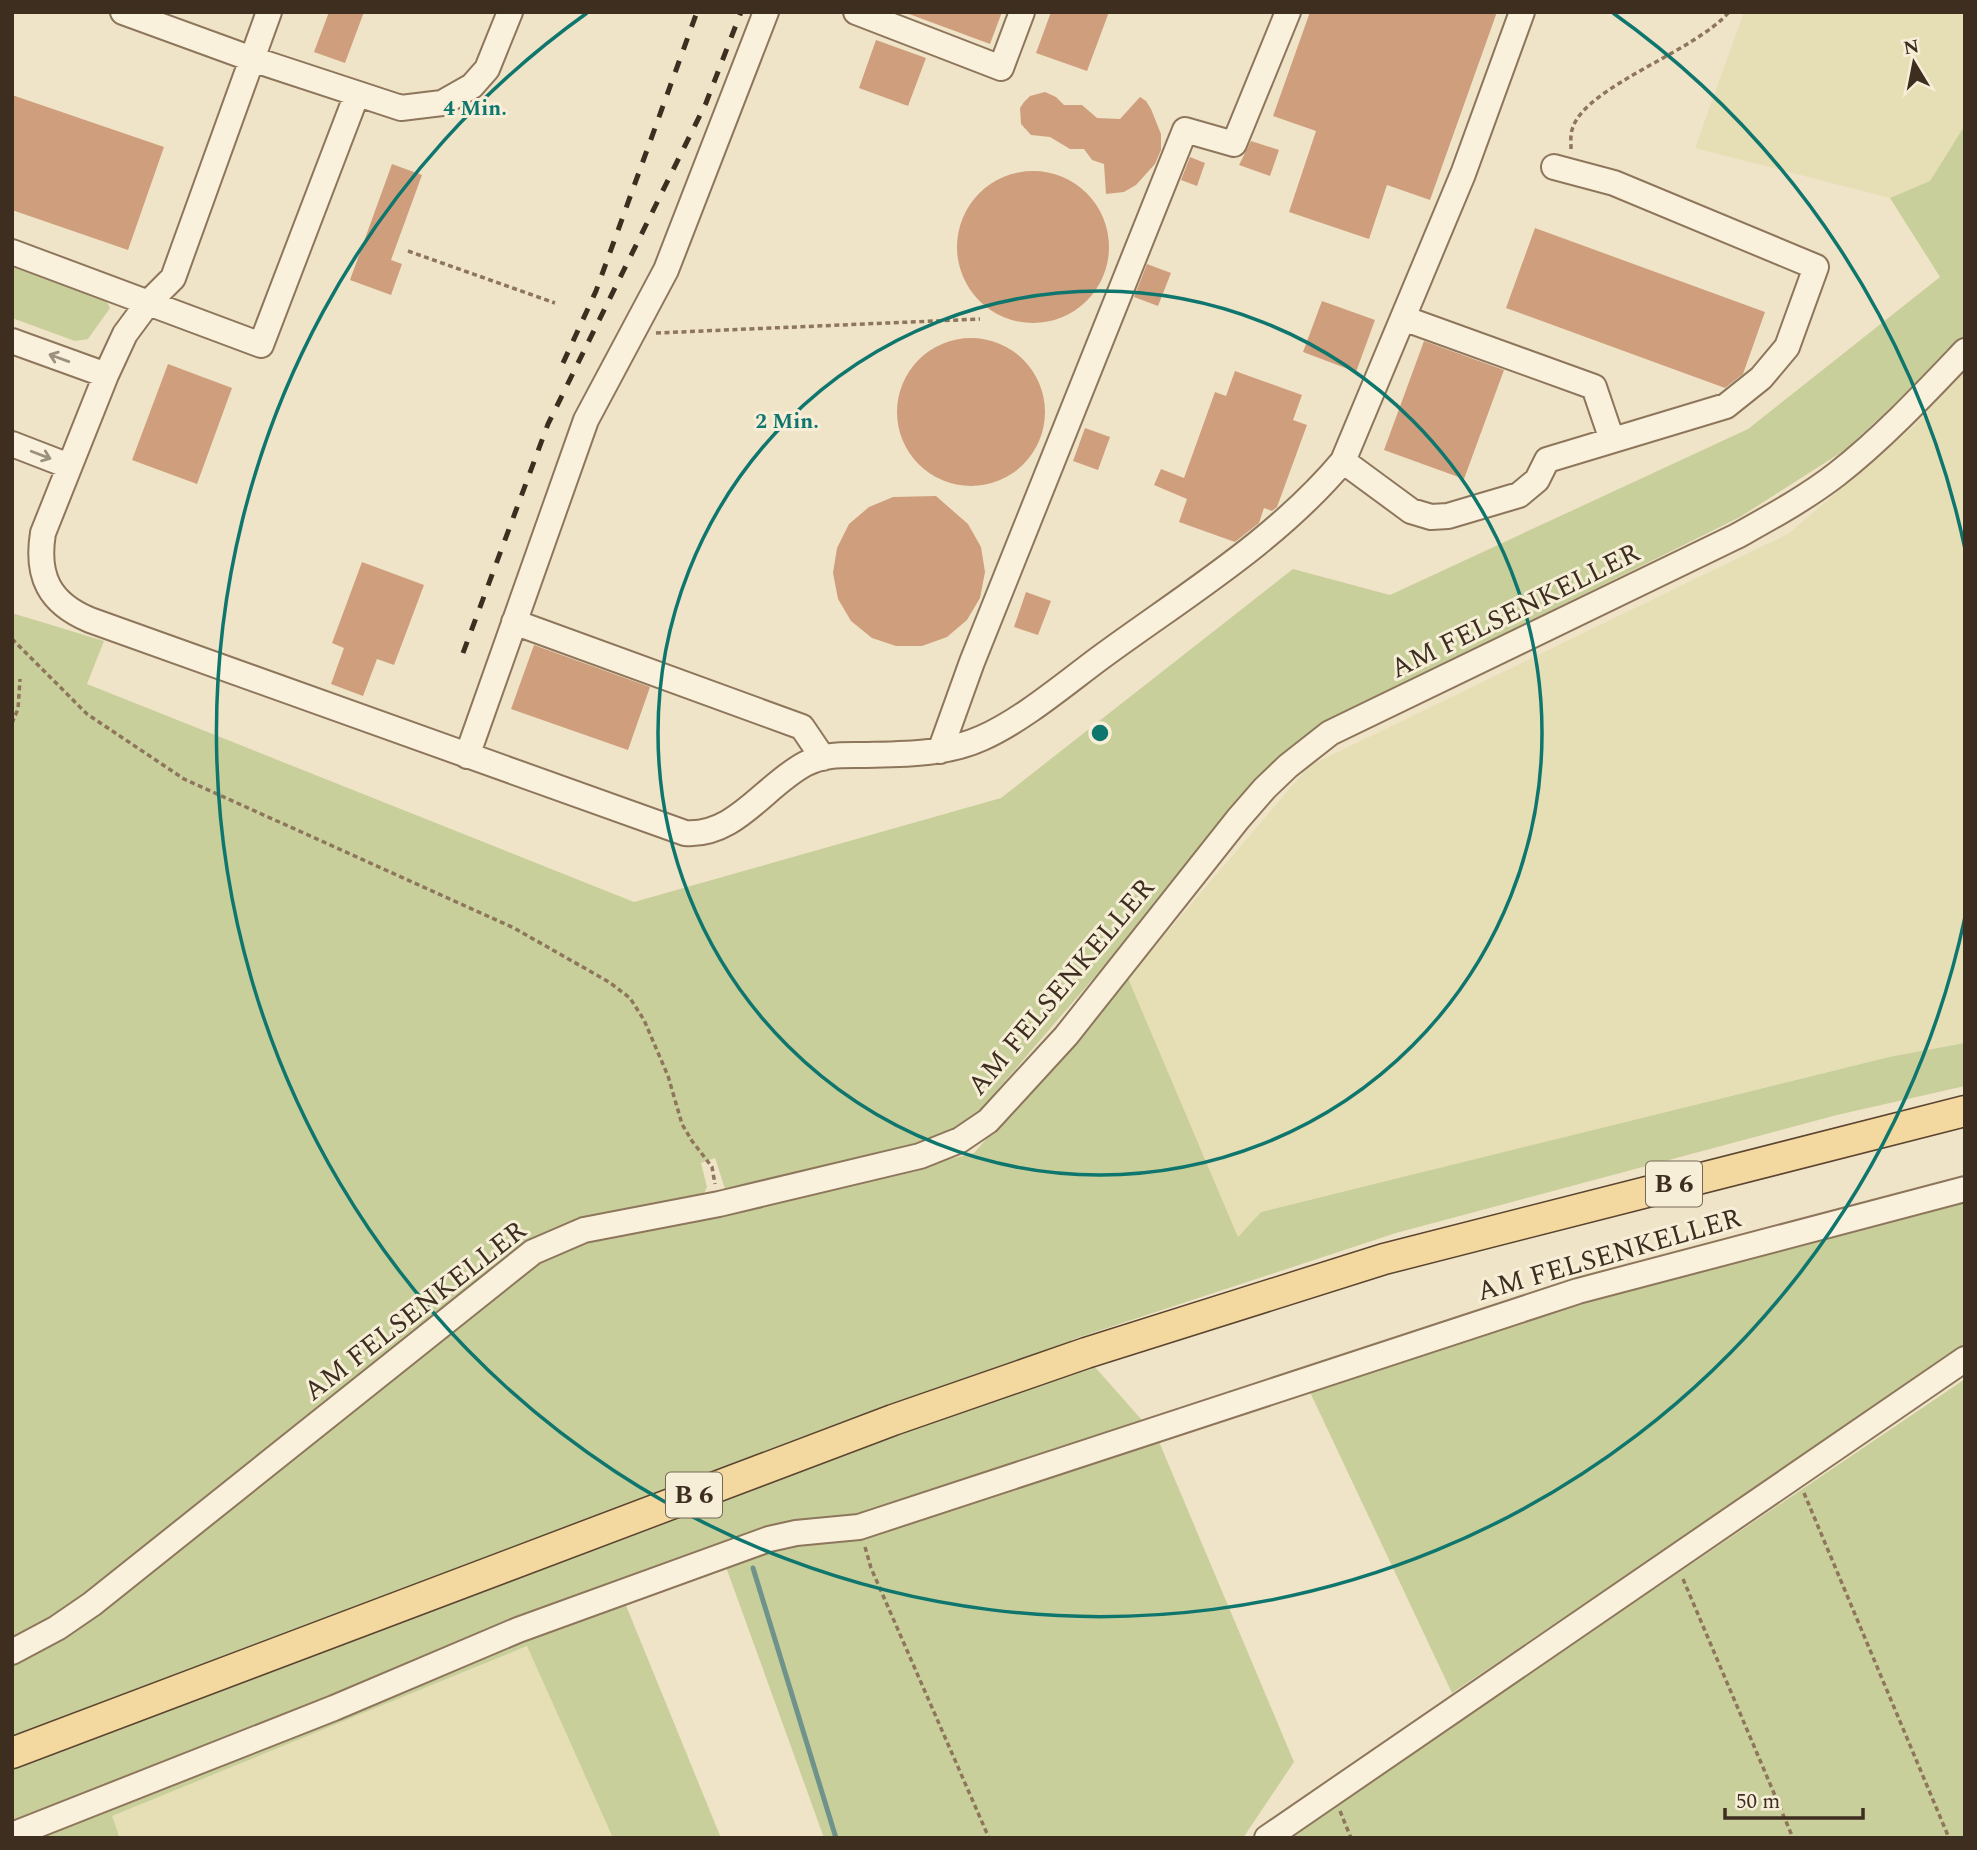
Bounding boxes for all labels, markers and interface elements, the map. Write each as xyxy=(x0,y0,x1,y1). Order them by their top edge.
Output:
north arrow xyxy=(1879,28,1949,98)
text: N xyxy=(1901,32,1921,63)
text: 4 Min. xyxy=(443,93,507,125)
one-way arrow xyxy=(48,351,70,363)
text: 2 Min. xyxy=(755,406,819,438)
one-way arrow xyxy=(29,450,51,463)
street label: AM FELSENKELLER xyxy=(1383,532,1648,690)
centre of rings xyxy=(1088,721,1112,745)
street label: AM FELSENKELLER xyxy=(957,868,1166,1105)
road number: B 6 xyxy=(1646,1162,1702,1206)
street label: AM FELSENKELLER xyxy=(1472,1197,1747,1313)
street label: AM FELSENKELLER xyxy=(294,1210,536,1412)
road number: B 6 xyxy=(666,1472,722,1518)
scale bar xyxy=(1725,1776,1863,1820)
text: 50 m xyxy=(1736,1786,1780,1818)

